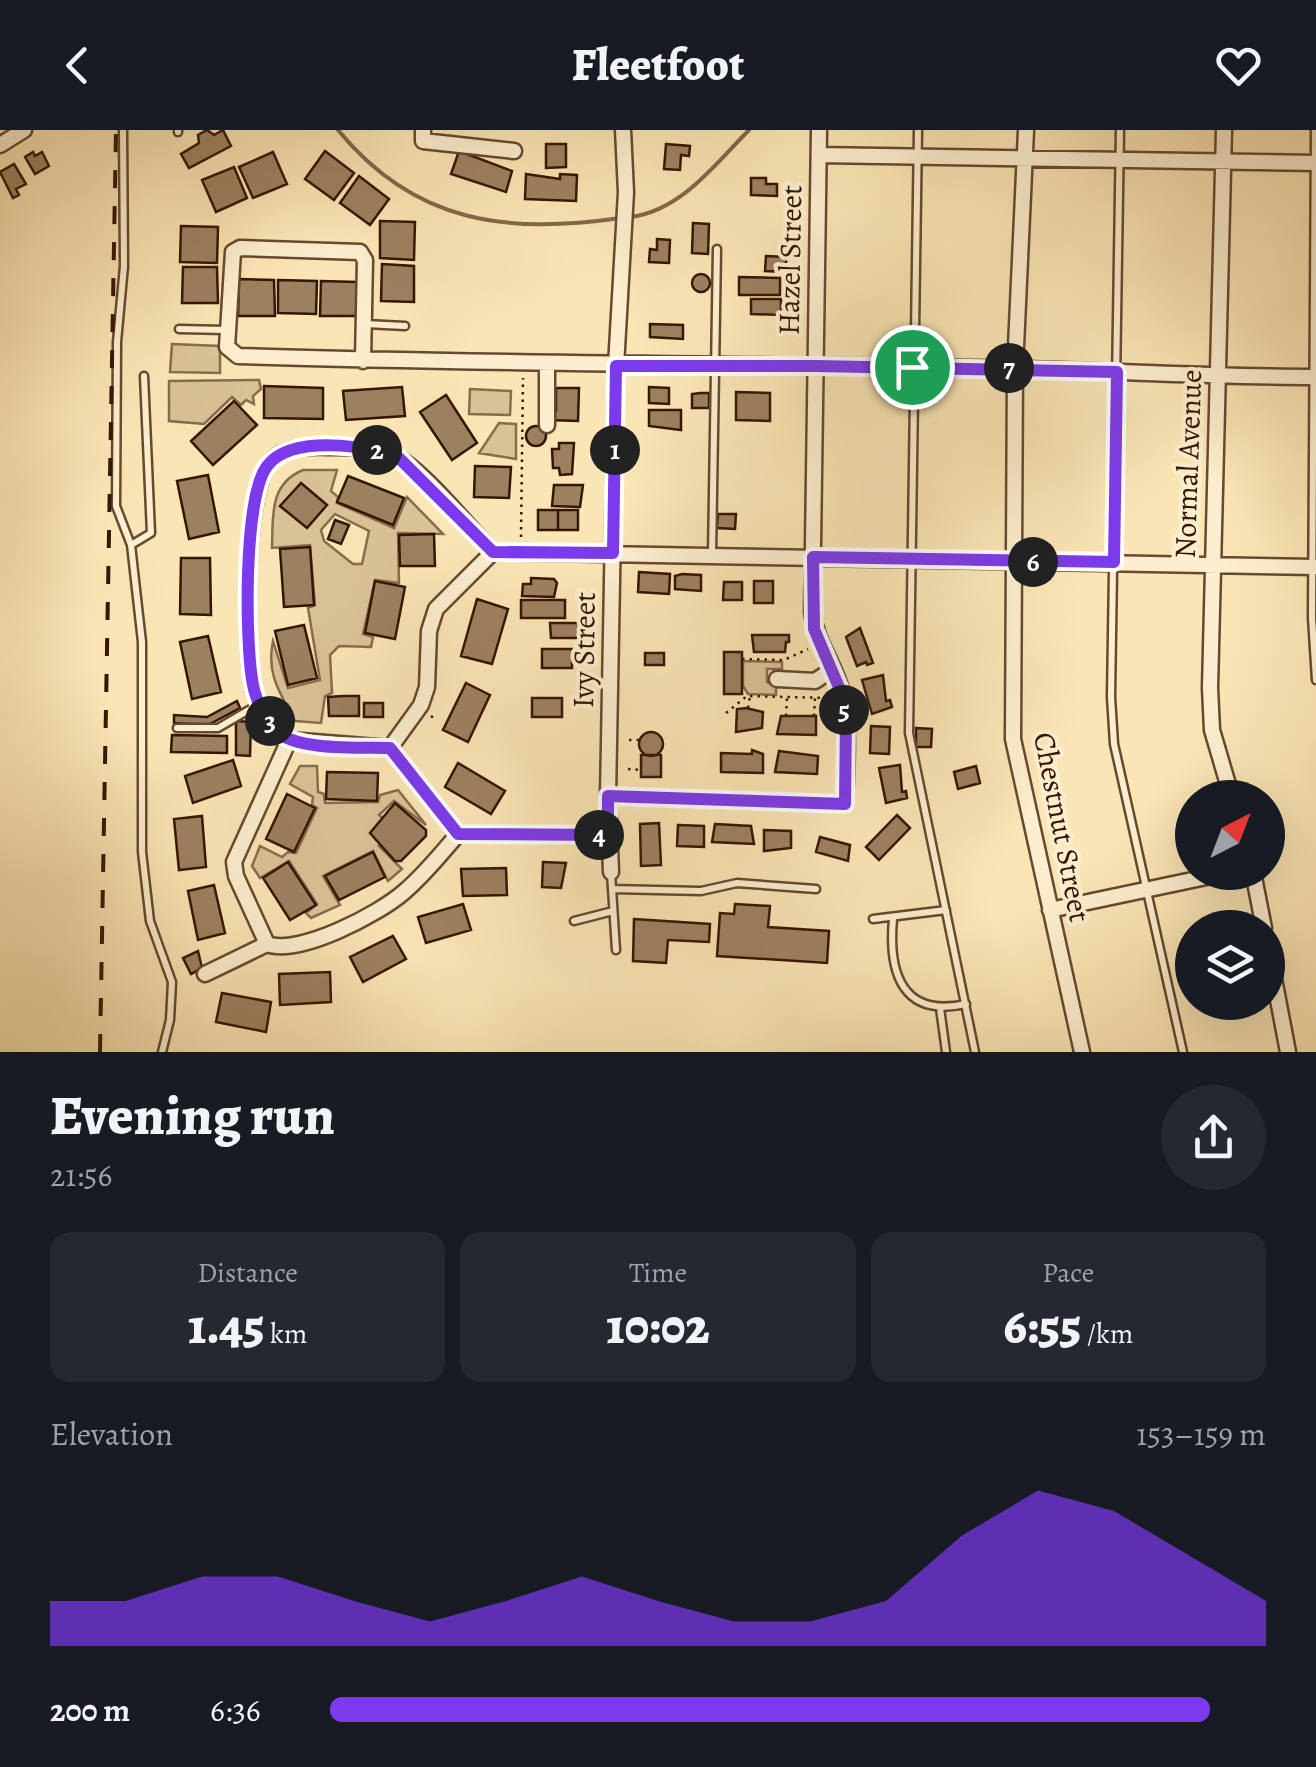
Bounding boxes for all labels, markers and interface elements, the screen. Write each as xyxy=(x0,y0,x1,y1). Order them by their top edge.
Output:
text: Fleetfoot xyxy=(572,34,744,96)
icon: back xyxy=(50,38,105,93)
icon: heart xyxy=(1211,38,1266,93)
street label: Hazel Street xyxy=(769,184,811,335)
pin xyxy=(870,325,955,410)
icon: arrive xyxy=(885,340,940,395)
pin: 7 xyxy=(984,343,1034,393)
text: 7 xyxy=(1003,349,1015,387)
street label: Normal Avenue xyxy=(1165,369,1211,559)
pin: 2 xyxy=(352,425,402,475)
pin: 1 xyxy=(590,425,640,475)
text: 2 xyxy=(370,431,384,469)
text: 1 xyxy=(610,431,620,469)
pin: 6 xyxy=(1008,537,1058,587)
text: 6 xyxy=(1026,543,1040,581)
street label: Ivy Street xyxy=(563,591,605,709)
pin: 5 xyxy=(819,685,869,735)
text: 5 xyxy=(838,691,850,729)
pin: 3 xyxy=(245,696,295,746)
text: 3 xyxy=(264,702,276,740)
street label: Chestnut Street xyxy=(1024,729,1100,925)
north arrow xyxy=(1175,780,1285,890)
map controls xyxy=(1175,780,1285,1020)
pin: 4 xyxy=(574,810,624,860)
text: 4 xyxy=(592,816,606,854)
button: layers xyxy=(1175,910,1285,1020)
text: Evening run xyxy=(50,1078,335,1153)
button: share xyxy=(1161,1085,1266,1190)
text: 21:56 xyxy=(50,1153,112,1197)
text: Distance xyxy=(197,1254,298,1292)
text: Time xyxy=(629,1254,687,1292)
text: Pace xyxy=(1042,1254,1094,1292)
text: 1.45 xyxy=(188,1292,264,1360)
text: 10:02 xyxy=(606,1292,710,1360)
text: 6:55 xyxy=(1003,1292,1081,1360)
text: km xyxy=(264,1315,307,1353)
text: /km xyxy=(1081,1315,1133,1353)
text: Elevation xyxy=(50,1412,173,1456)
text: 153–159 m xyxy=(1136,1412,1266,1456)
text: 200 m xyxy=(50,1688,130,1732)
text: 6:36 xyxy=(210,1688,261,1732)

